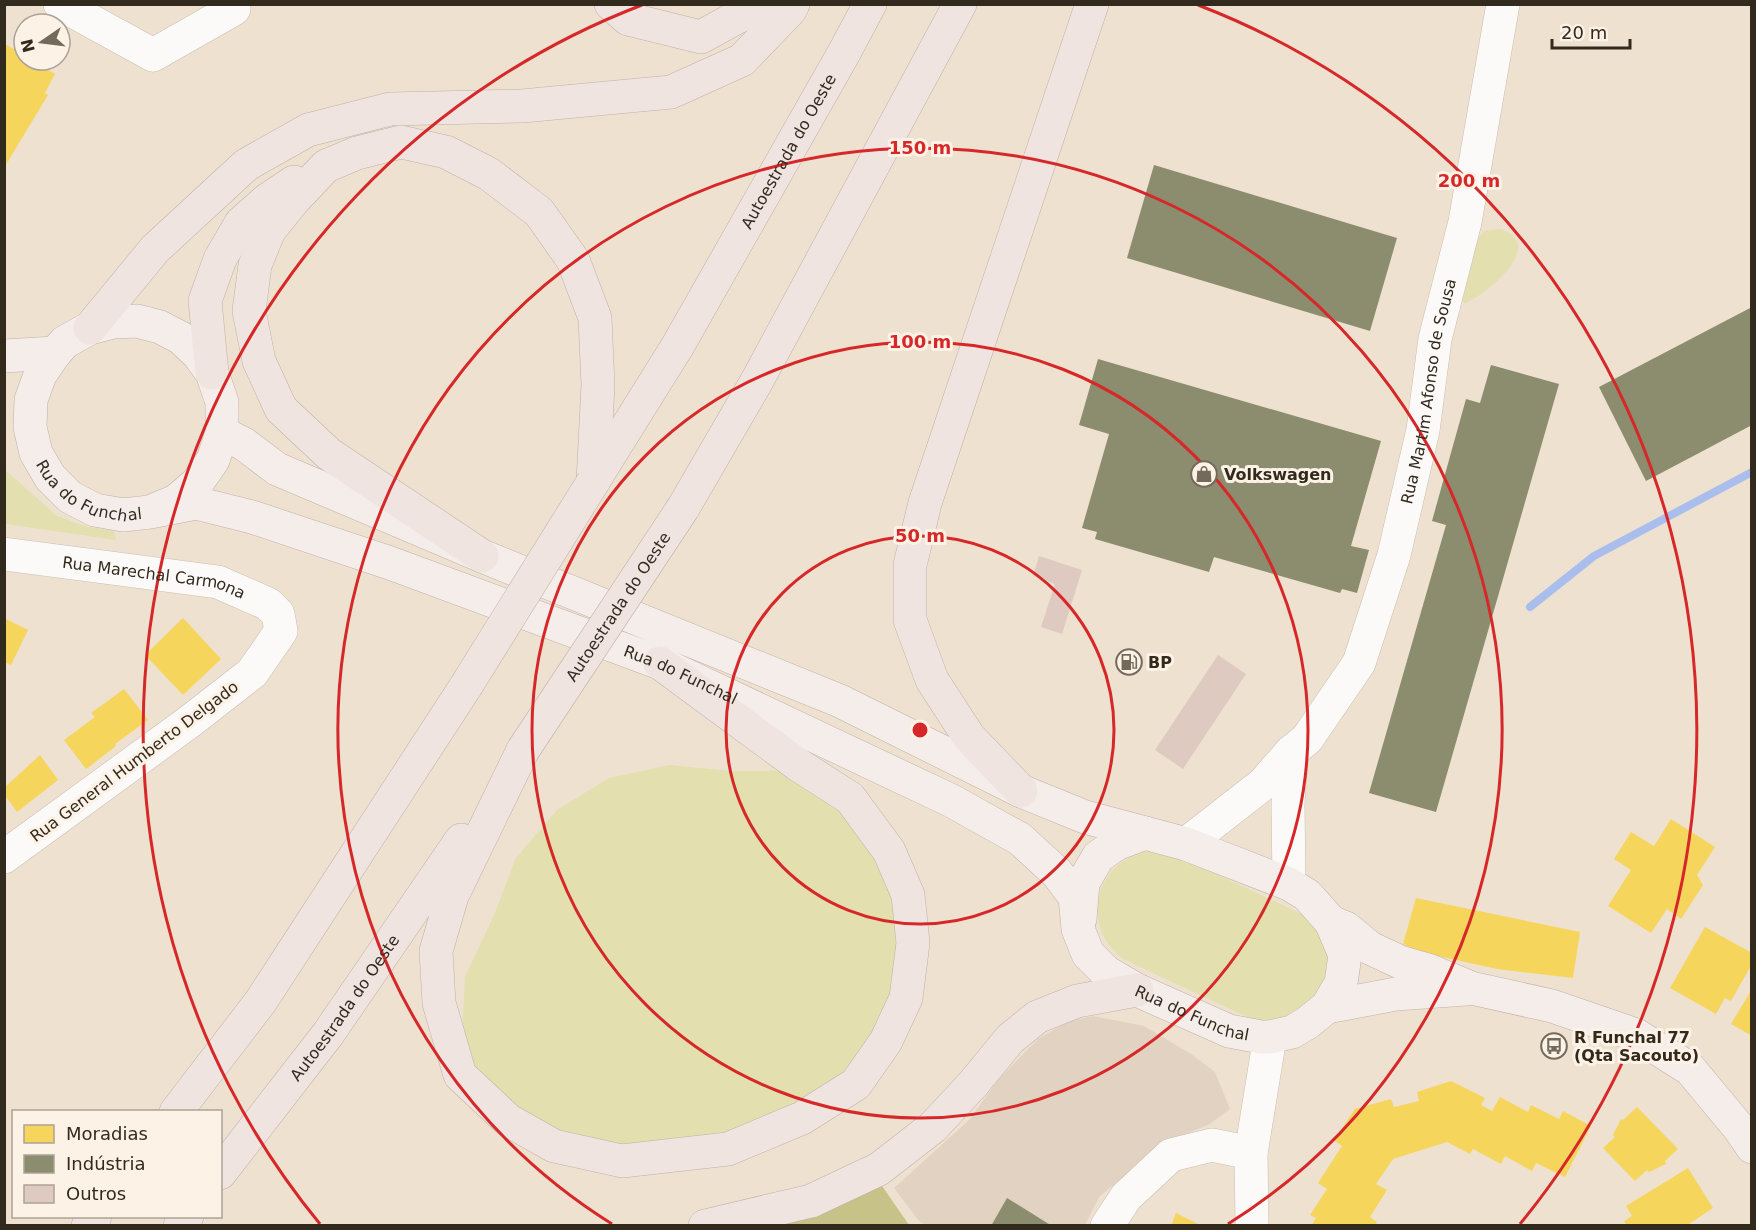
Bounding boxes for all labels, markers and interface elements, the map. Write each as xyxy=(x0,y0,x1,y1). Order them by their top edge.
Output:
north arrow xyxy=(12,12,72,72)
scale bar xyxy=(1552,12,1630,50)
text: 20 m xyxy=(1561,22,1607,43)
text: N xyxy=(17,37,39,54)
street label: Autoestrada do Oeste xyxy=(737,71,840,232)
text: 150 m xyxy=(889,137,951,158)
text: 200 m xyxy=(1438,170,1500,191)
street label: Rua Martim Afonso de Sousa xyxy=(1397,276,1460,506)
text: 100 m xyxy=(889,331,951,352)
street label: Rua do Funchal xyxy=(32,456,143,526)
shop icon: Volkswagen xyxy=(1189,459,1219,489)
place label: Volkswagen xyxy=(1224,465,1331,484)
text: 50 m xyxy=(895,525,945,546)
street label: Autoestrada do Oeste xyxy=(562,529,674,685)
street label: Rua Marechal Carmona xyxy=(61,553,248,603)
street label: Rua do Funchal xyxy=(621,641,740,708)
fuel station icon: BP xyxy=(1114,647,1144,677)
place label: BP xyxy=(1148,653,1172,672)
street label: Rua General Humberto Delgado xyxy=(27,677,242,846)
centre of rings xyxy=(910,720,930,740)
street label: Autoestrada do Oeste xyxy=(286,931,403,1085)
street label: Rua do Funchal xyxy=(1132,981,1251,1045)
place label: R Funchal 77 (Qta Sacouto) xyxy=(1574,1028,1699,1065)
bus stop icon: R Funchal 77 (Qta Sacouto) xyxy=(1539,1031,1569,1061)
legend xyxy=(12,1110,222,1218)
text: Moradias xyxy=(66,1123,148,1144)
text: Indústria xyxy=(66,1153,145,1174)
text: Outros xyxy=(66,1183,126,1204)

